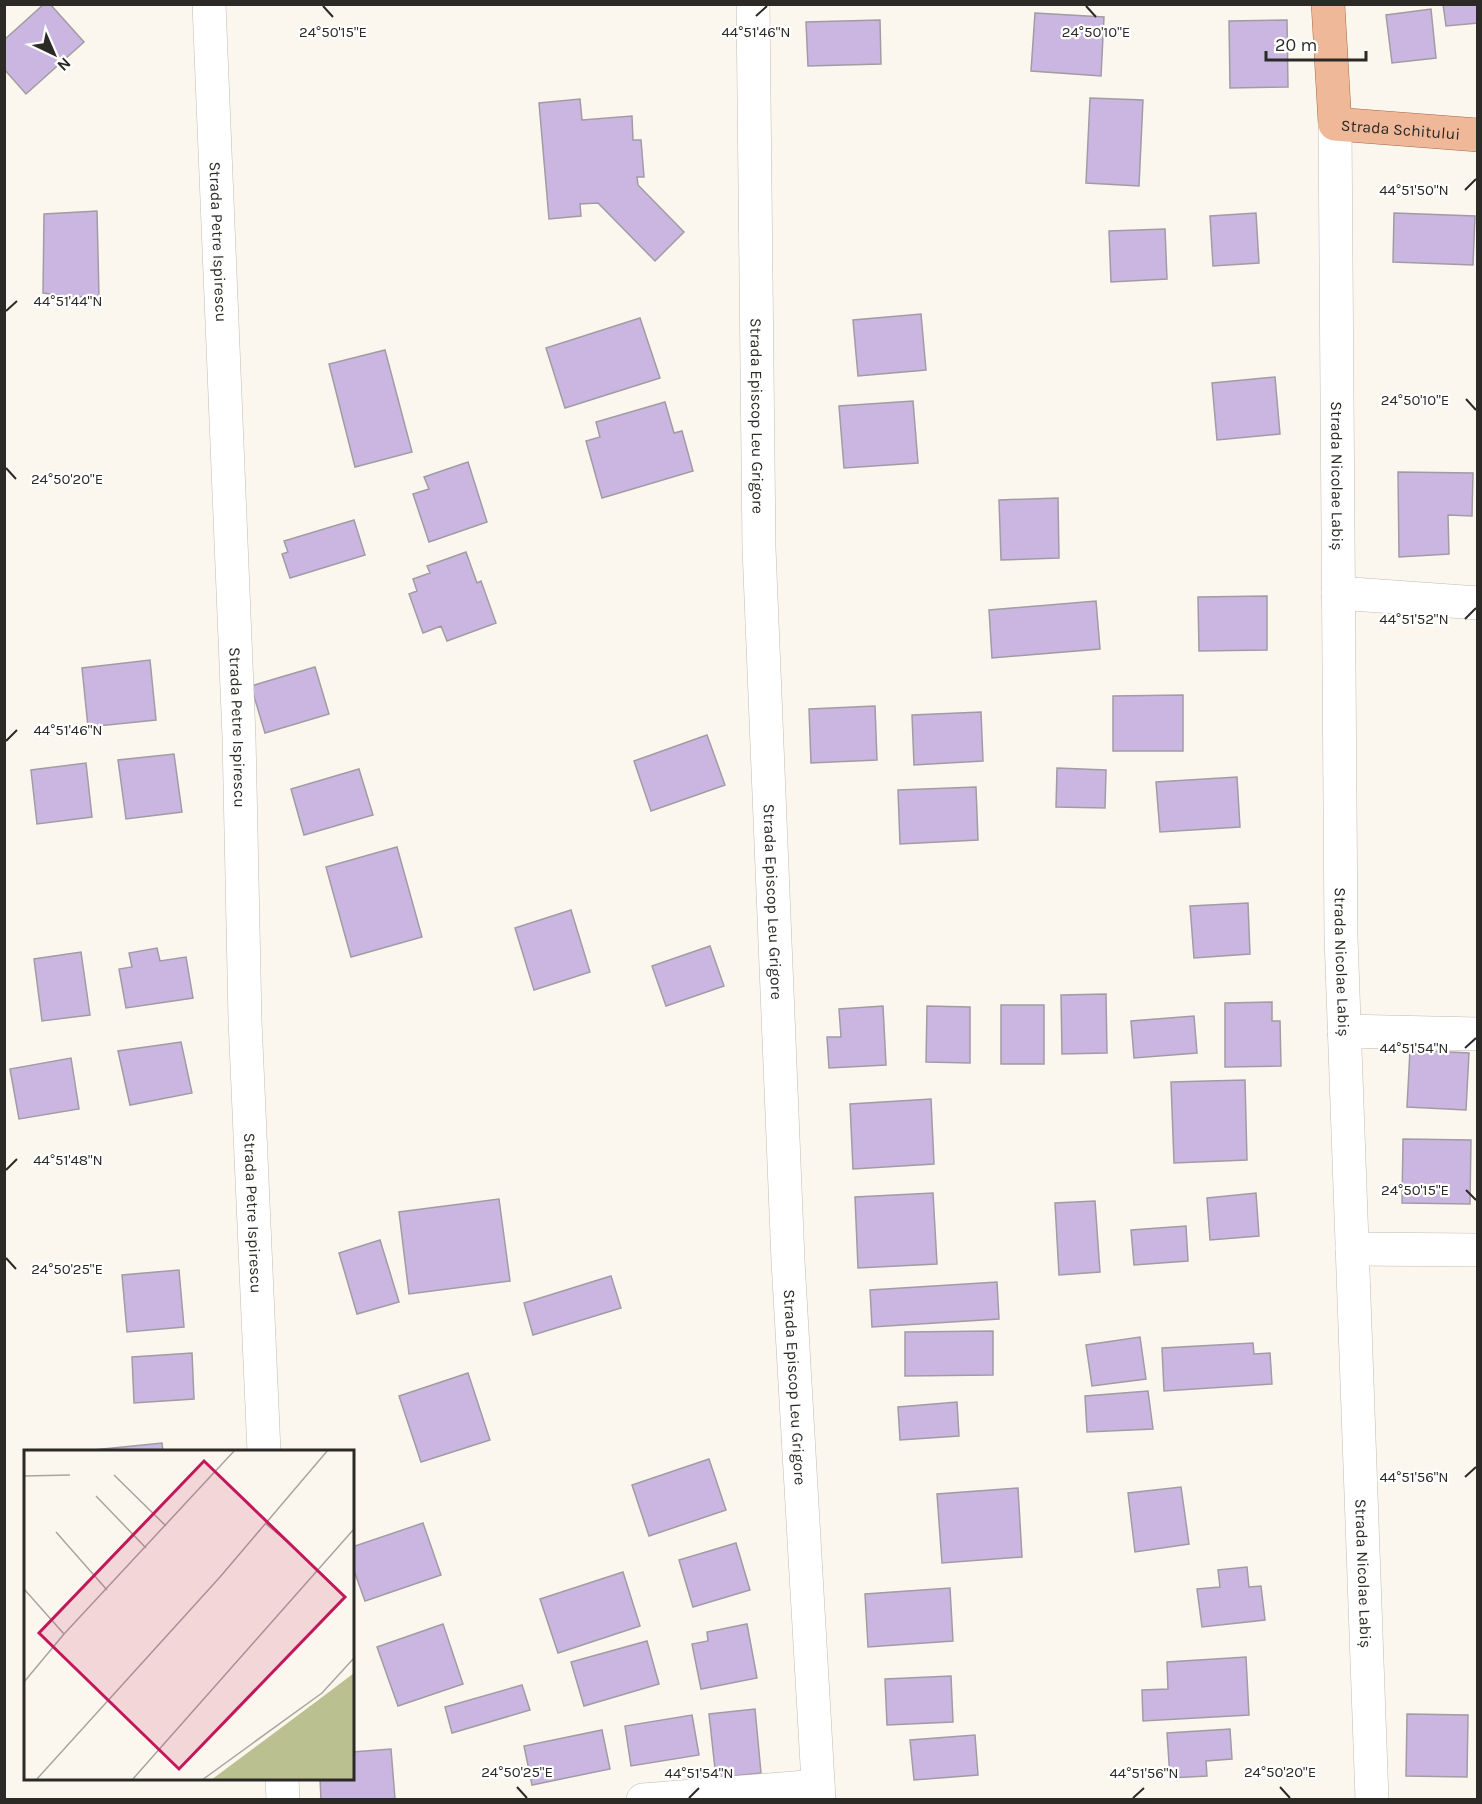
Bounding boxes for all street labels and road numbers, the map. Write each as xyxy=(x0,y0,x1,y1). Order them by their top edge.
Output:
street label: Strada Schitului xyxy=(1340,115,1461,143)
street label: Strada Petre Ispirescu xyxy=(206,161,232,323)
street label: Strada Episcop Leu Grigore xyxy=(747,318,768,514)
street label: Strada Nicolae Labiș xyxy=(1328,401,1348,551)
street label: Strada Petre Ispirescu xyxy=(226,647,250,808)
street label: Strada Episcop Leu Grigore xyxy=(760,803,787,1000)
street label: Strada Nicolae Labiș xyxy=(1331,887,1354,1037)
street label: Strada Petre Ispirescu xyxy=(240,1132,267,1294)
street label: Strada Episcop Leu Grigore xyxy=(780,1289,810,1486)
street label: Strada Nicolae Labiș xyxy=(1352,1499,1376,1649)

